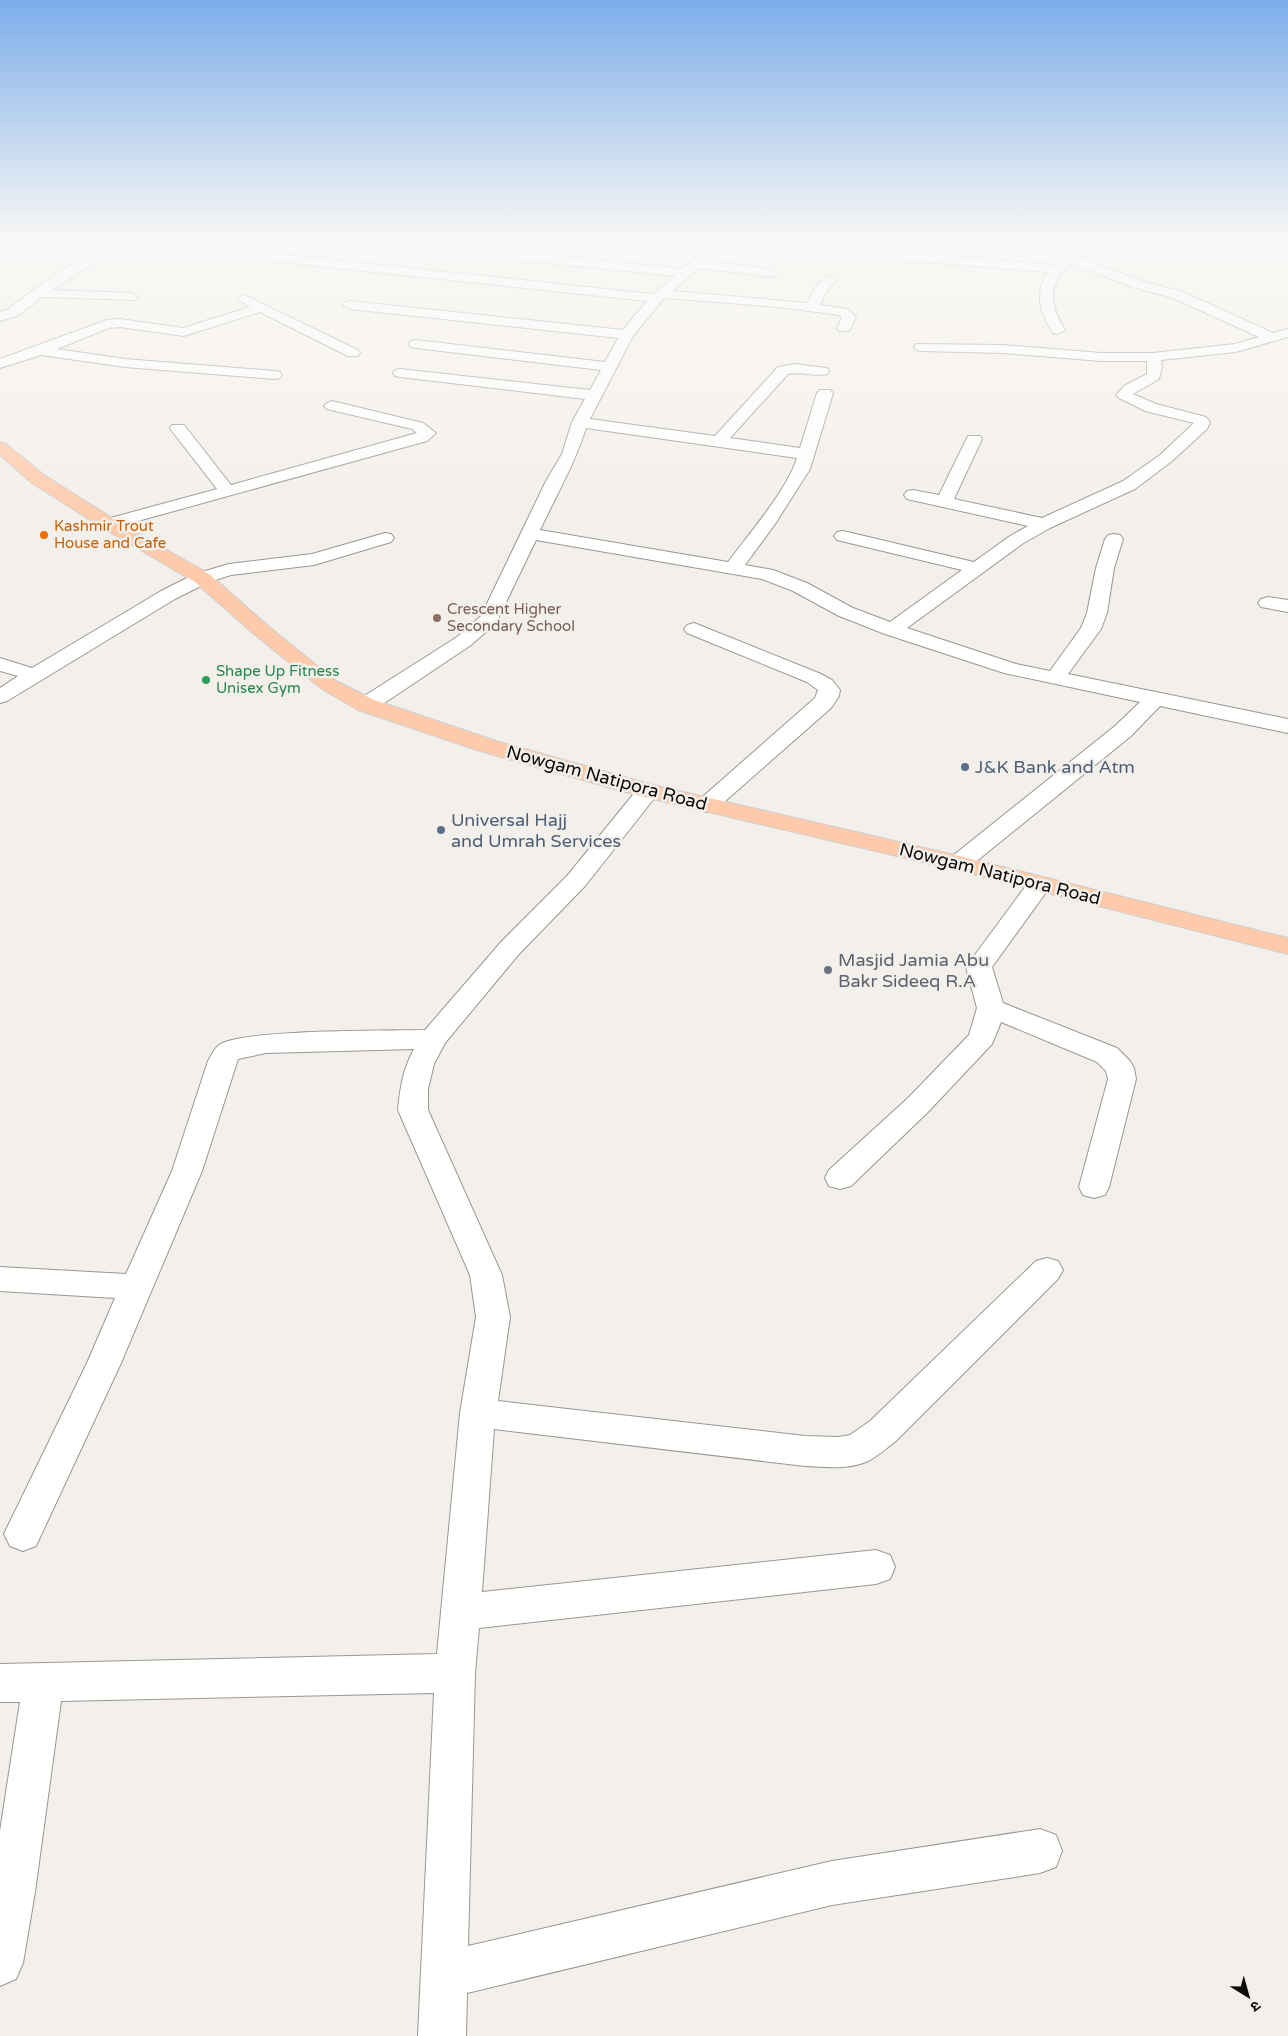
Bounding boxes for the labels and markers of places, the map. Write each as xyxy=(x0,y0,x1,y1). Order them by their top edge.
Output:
place label: Kashmir Trout House and Cafe xyxy=(54,517,166,552)
marker: Kashmir Trout House and Cafe xyxy=(38,529,50,541)
place label: Crescent Higher Secondary School xyxy=(447,600,575,635)
marker: Crescent Higher Secondary School xyxy=(431,612,443,624)
place label: Shape Up Fitness Unisex Gym xyxy=(216,662,339,697)
marker: Shape Up Fitness Unisex Gym xyxy=(200,674,212,686)
place label: J&K Bank and Atm xyxy=(975,756,1135,778)
marker: J&K Bank and Atm xyxy=(959,761,971,773)
place label: Universal Hajj and Umrah Services xyxy=(451,809,621,852)
marker: Universal Hajj and Umrah Services xyxy=(435,824,447,836)
place label: Masjid Jamia Abu Bakr Sideeq R.A xyxy=(838,949,989,992)
marker: Masjid Jamia Abu Bakr Sideeq R.A xyxy=(822,964,834,976)

